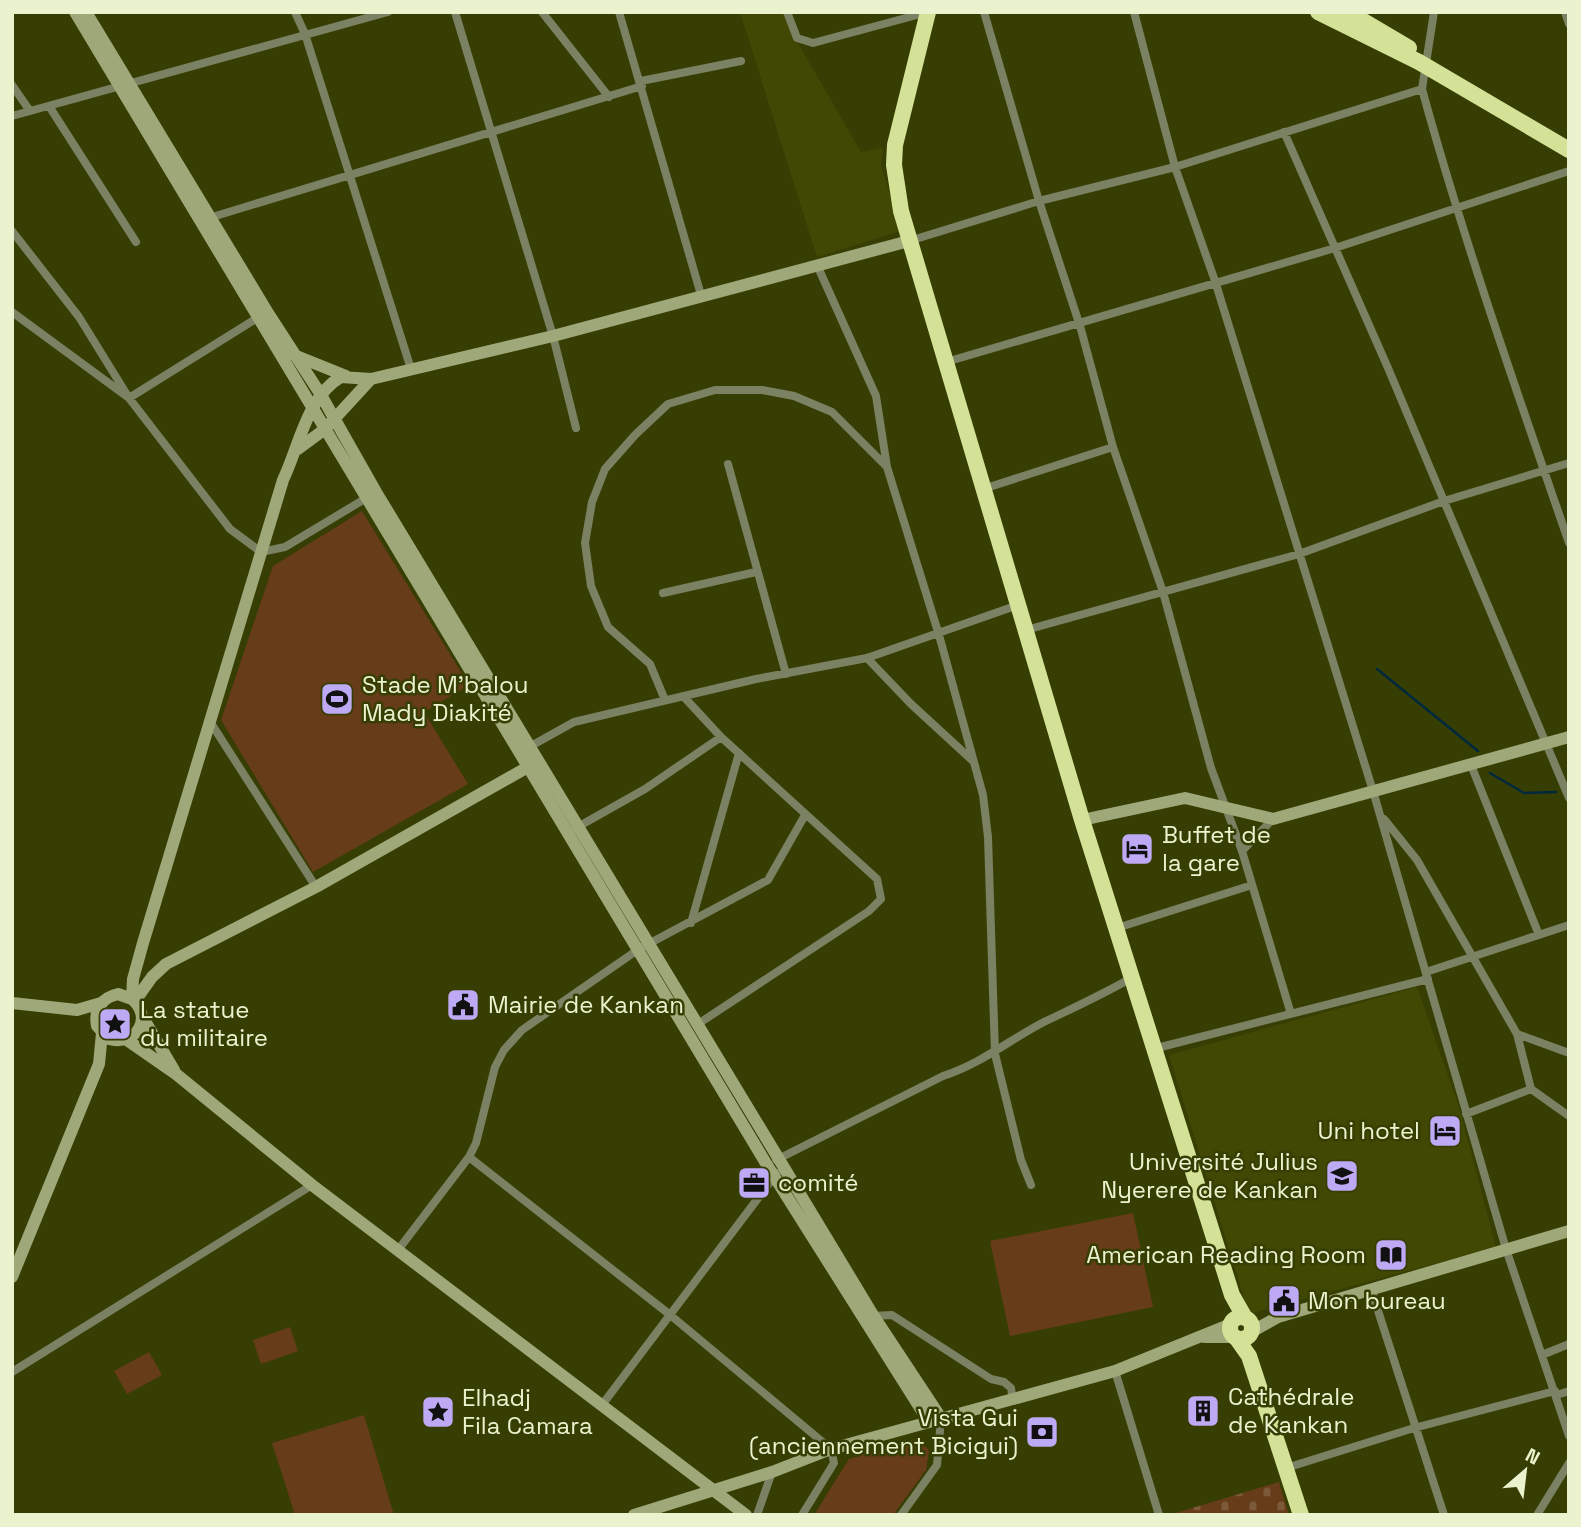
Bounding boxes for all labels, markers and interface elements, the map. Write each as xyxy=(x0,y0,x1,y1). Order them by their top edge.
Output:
place label: Stade M'balou Mady Diakité xyxy=(362,669,528,728)
sports icon: Stade M'balou Mady Diakité xyxy=(318,680,356,718)
place label: Buffet de la gare xyxy=(1162,819,1271,878)
hotel icon: Buffet de la gare xyxy=(1118,830,1156,868)
public building icon: Mairie de Kankan xyxy=(444,986,482,1024)
place label: Mairie de Kankan xyxy=(488,989,684,1020)
place label: La statue du militaire xyxy=(140,994,268,1053)
place icon: La statue du militaire xyxy=(96,1005,134,1043)
hotel icon: Uni hotel xyxy=(1426,1112,1464,1150)
place label: Uni hotel xyxy=(1317,1115,1420,1146)
place label: Université Julius Nyerere de Kankan xyxy=(1101,1146,1318,1205)
school or university icon: Université Julius Nyerere de Kankan xyxy=(1323,1157,1361,1195)
office icon: comité xyxy=(735,1164,773,1202)
place label: comité xyxy=(778,1167,859,1198)
library icon: American Reading Room xyxy=(1372,1236,1410,1274)
place label: American Reading Room xyxy=(1086,1239,1366,1270)
public building icon: Mon bureau xyxy=(1265,1282,1303,1320)
place label: Mon bureau xyxy=(1308,1285,1446,1316)
place label: Cathédrale de Kankan xyxy=(1228,1381,1354,1440)
place label: Elhadj Fila Camara xyxy=(462,1382,593,1441)
building icon: Cathédrale de Kankan xyxy=(1184,1392,1222,1430)
place icon: Elhadj Fila Camara xyxy=(419,1393,457,1431)
place label: Vista Gui (anciennement Bicigui) xyxy=(749,1402,1018,1461)
bank icon: Vista Gui (anciennement Bicigui) xyxy=(1023,1413,1061,1451)
north arrow xyxy=(1490,1436,1560,1506)
text: N xyxy=(1521,1442,1544,1470)

